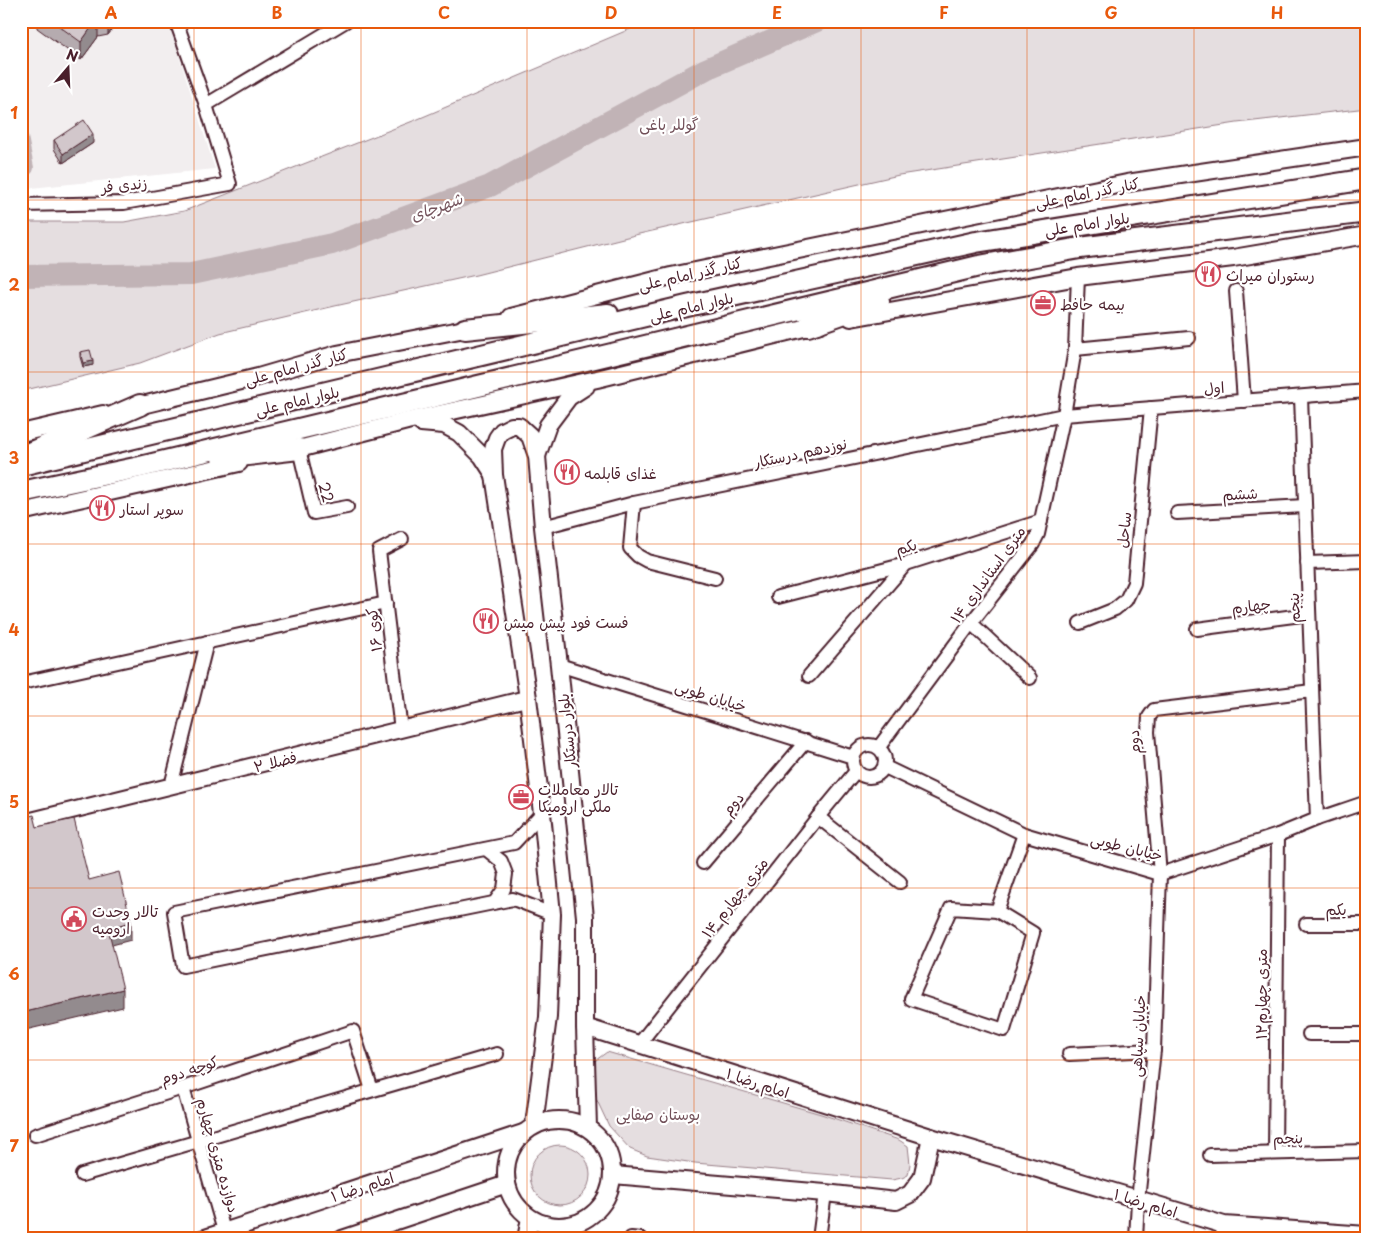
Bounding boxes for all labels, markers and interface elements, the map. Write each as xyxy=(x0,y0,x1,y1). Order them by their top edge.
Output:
text: A xyxy=(105,0,118,24)
text: B xyxy=(272,0,283,24)
text: C xyxy=(438,0,450,24)
text: D xyxy=(605,0,617,24)
text: E xyxy=(772,0,782,24)
text: F xyxy=(939,0,949,24)
text: G xyxy=(1104,0,1118,24)
text: H xyxy=(1271,0,1283,24)
north arrow xyxy=(42,42,92,92)
text: N xyxy=(64,44,81,67)
text: 1 xyxy=(10,100,18,124)
park label: گوللر باغی xyxy=(639,112,699,135)
street label: زندی فر xyxy=(98,170,148,198)
street label: کنار گذر امام علی xyxy=(1033,171,1141,214)
water label: شهرچای xyxy=(407,185,466,226)
street label: بلوار امام علی xyxy=(1043,205,1131,242)
street label: کنار گذر امام علی xyxy=(636,250,744,297)
restaurant icon: رستوران میراث xyxy=(1195,261,1221,287)
place label: رستوران میراث xyxy=(1226,263,1315,286)
text: 2 xyxy=(8,272,20,296)
street label: بلوار امام علی xyxy=(647,285,736,328)
office icon: بیمه حافط xyxy=(1030,290,1056,316)
place label: بیمه حافط xyxy=(1060,292,1125,315)
street label: کنار گذر امام علی xyxy=(242,341,350,392)
street label: اول xyxy=(1203,375,1225,399)
street label: بلوار امام علی xyxy=(253,379,342,422)
street label: نوزدهم درستکار xyxy=(750,431,849,475)
text: 3 xyxy=(9,445,19,469)
restaurant icon: غذای قابلمه xyxy=(554,459,580,485)
place label: غذای قابلمه xyxy=(584,461,657,484)
street label: 22 xyxy=(313,479,341,505)
street label: ششم xyxy=(1222,481,1258,507)
restaurant icon: سوپر استار xyxy=(89,495,115,521)
place label: سوپر استار xyxy=(119,497,184,520)
street label: ساحل xyxy=(1110,511,1136,549)
street label: ۱۴ متری استانداری xyxy=(944,520,1030,628)
street label: یکم xyxy=(893,532,920,562)
street label: چهارم xyxy=(1230,591,1272,620)
street label: پنجم xyxy=(1281,592,1307,623)
street label: کوی ۱۶ xyxy=(359,607,387,653)
restaurant icon: فست فود پیش میش xyxy=(473,608,499,634)
place label: فست فود پیش میش xyxy=(504,610,628,633)
text: 4 xyxy=(9,617,20,641)
street label: خیابان طوبی xyxy=(672,673,750,717)
street label: بلوار درستکار xyxy=(551,692,581,770)
street label: دوم xyxy=(1121,729,1147,755)
street label: فضلا ۲ xyxy=(251,745,299,777)
place label: تالار معاملات ملکی ارومیکا xyxy=(538,777,619,817)
office icon: تالار معاملات ملکی ارومیکا xyxy=(508,784,534,810)
street label: دوم xyxy=(715,786,750,821)
text: 5 xyxy=(9,789,19,813)
street label: خیابان طوبی xyxy=(1089,826,1165,866)
street label: ۱۴ متری چهارم xyxy=(695,852,774,943)
street label: یکم xyxy=(1325,897,1347,922)
place label: تالار وحدت ارومیه xyxy=(92,899,159,939)
public building icon: تالار وحدت ارومیه xyxy=(61,906,87,932)
street label: ۱۲متری چهارم xyxy=(1249,949,1273,1039)
text: 6 xyxy=(8,961,20,985)
street label: خیابان سپاهی xyxy=(1123,994,1151,1078)
street label: کوچه دوم xyxy=(157,1049,222,1091)
street label: امام رضا ۱ xyxy=(723,1061,793,1104)
street label: دوازده متری چهارم xyxy=(191,1095,246,1215)
park label: بوستان صفایی xyxy=(616,1102,700,1125)
street label: پنجم xyxy=(1273,1125,1303,1151)
text: 7 xyxy=(9,1133,19,1157)
street label: امام رضا ۱ xyxy=(327,1165,397,1208)
street label: امام رضا ۱ xyxy=(1111,1181,1181,1224)

